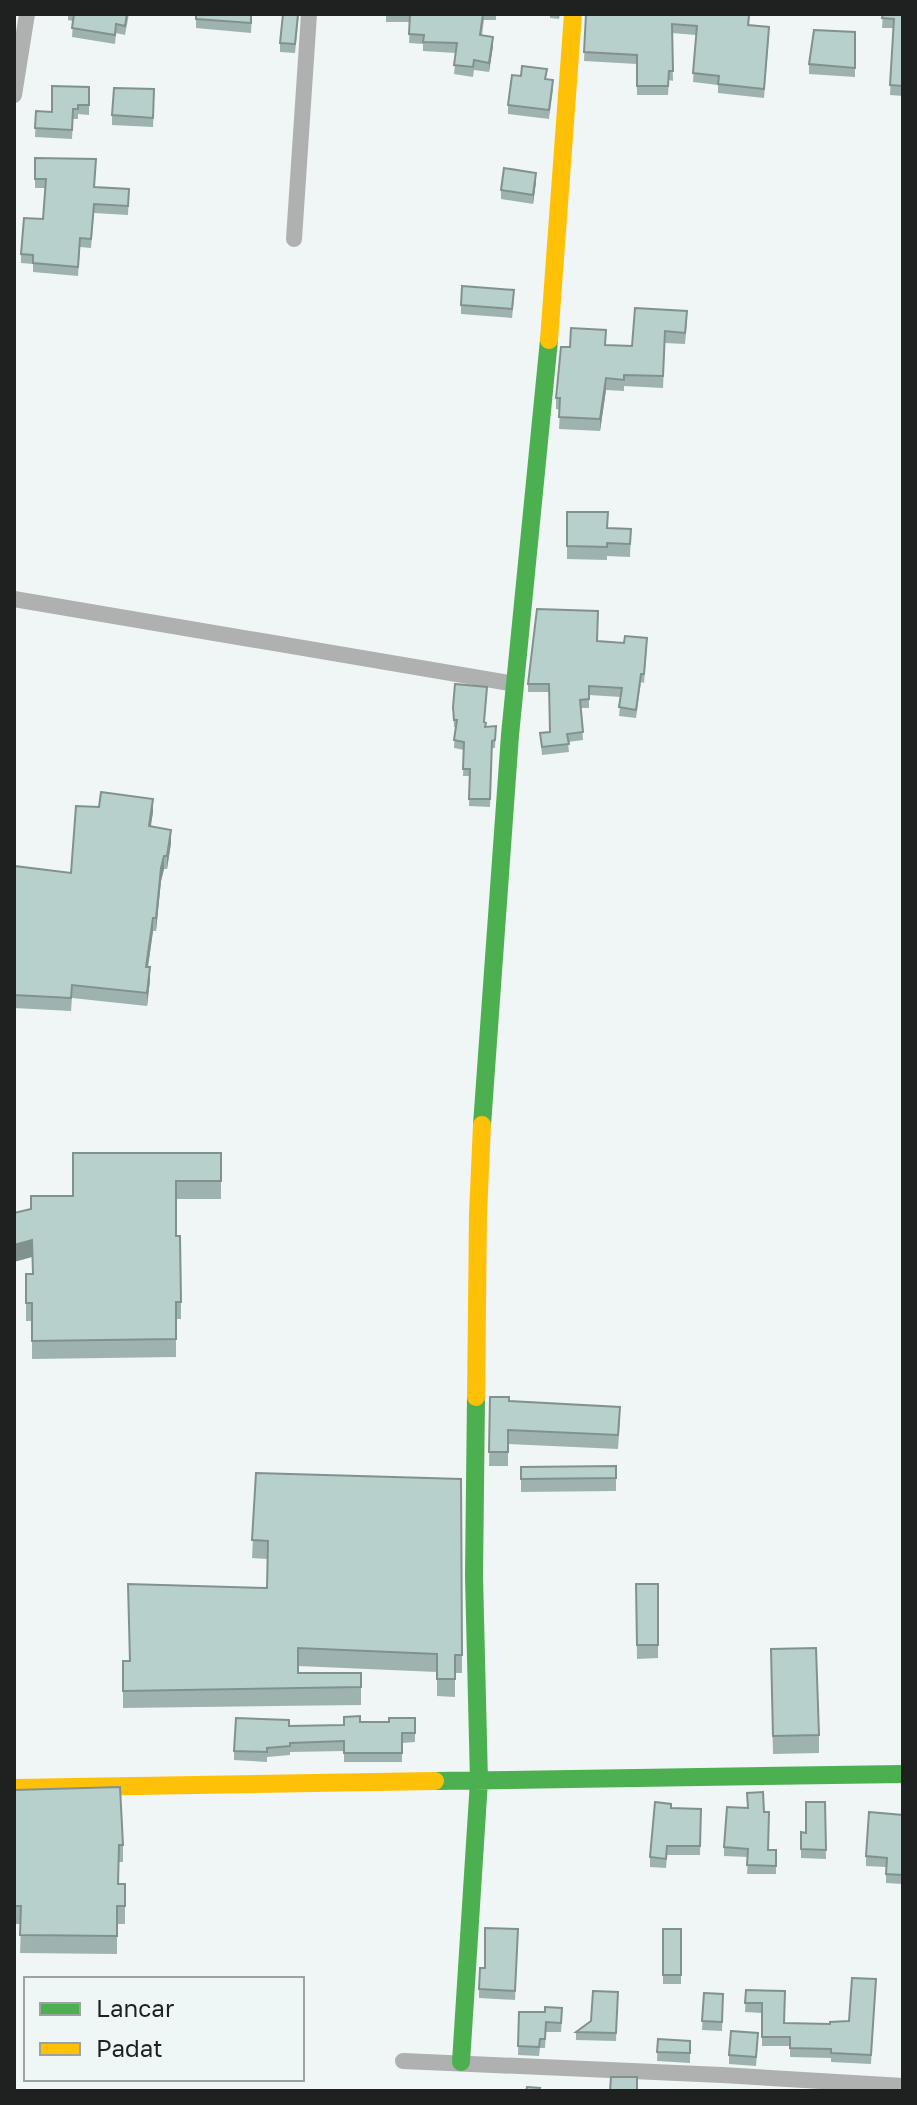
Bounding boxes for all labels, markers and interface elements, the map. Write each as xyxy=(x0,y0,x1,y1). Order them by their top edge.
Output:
legend xyxy=(24,1977,304,2081)
text: Lancar xyxy=(96,1993,174,2022)
text: Padat xyxy=(96,2033,163,2062)

